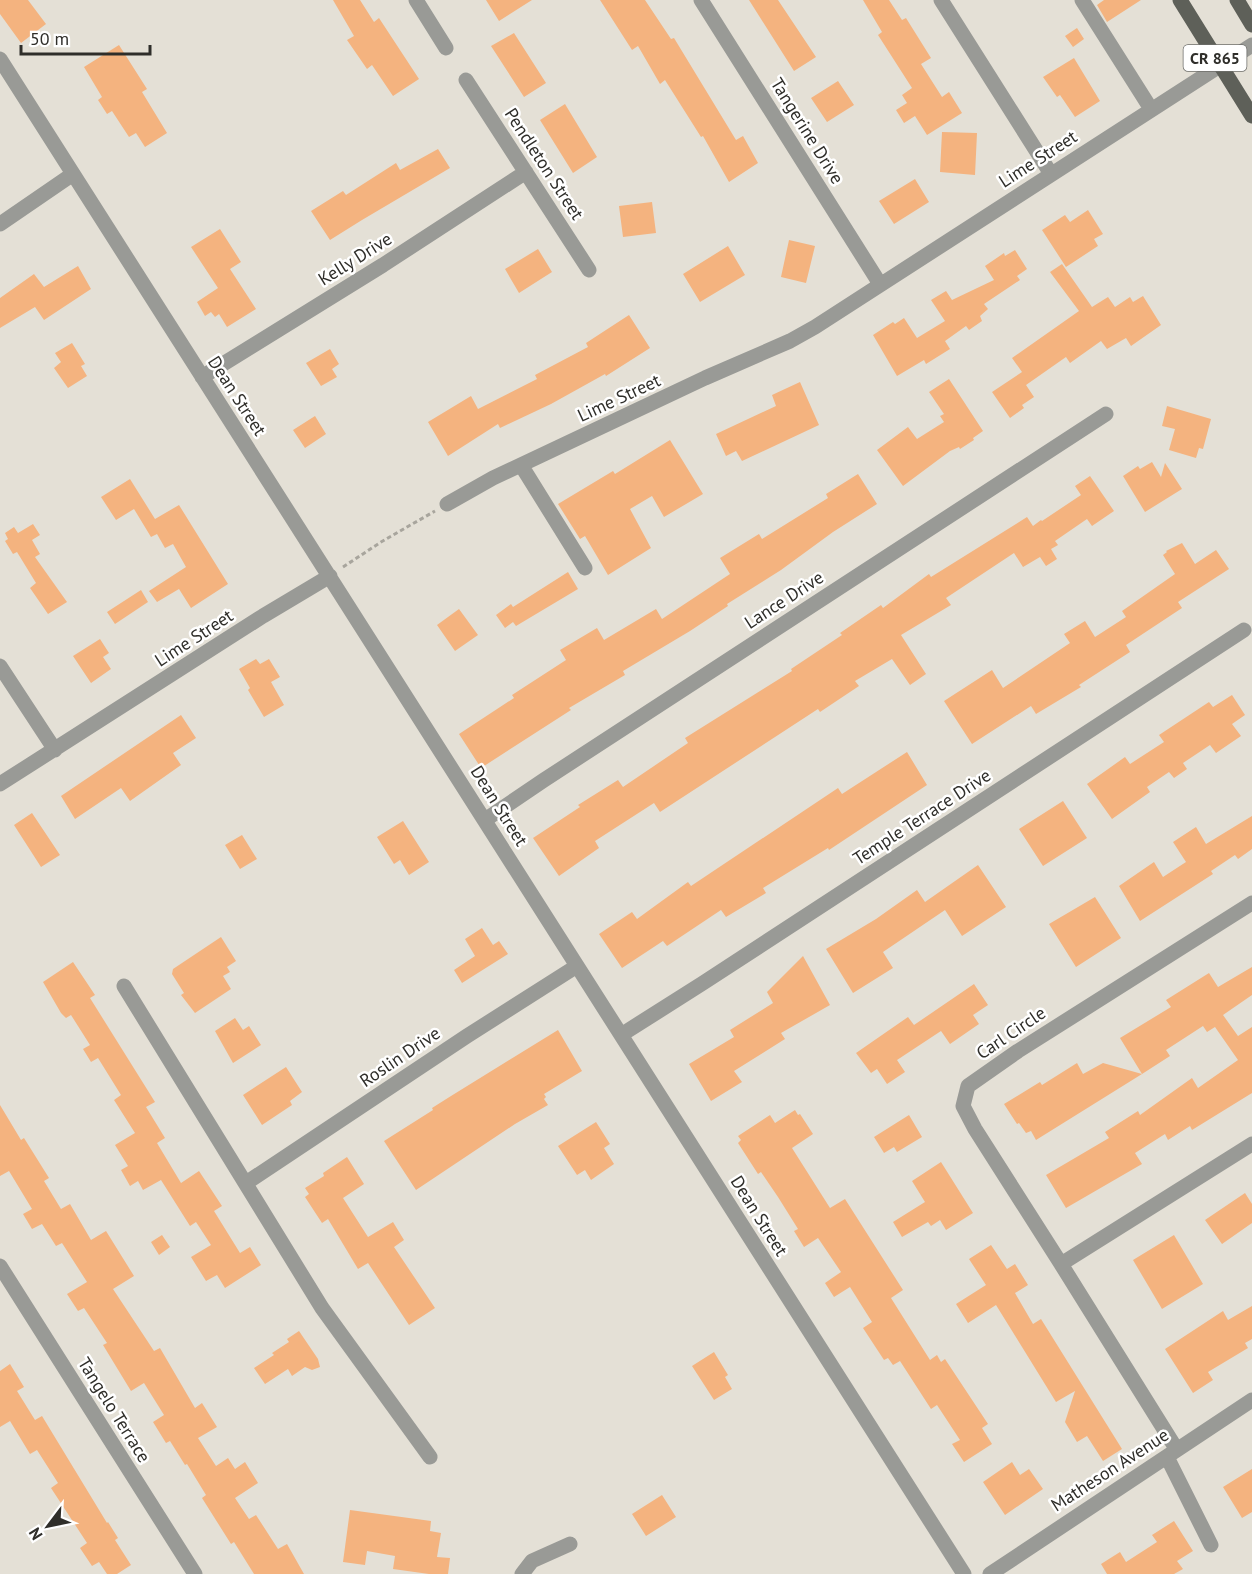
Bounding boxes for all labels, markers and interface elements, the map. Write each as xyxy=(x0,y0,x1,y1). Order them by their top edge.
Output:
scale bar xyxy=(21,18,150,56)
text: 50 m xyxy=(30,27,69,50)
road number: CR 865 xyxy=(1184,45,1246,71)
street label: Tangerine Drive xyxy=(766,73,849,188)
street label: Pendleton Street xyxy=(500,104,589,224)
street label: Lime Street xyxy=(994,125,1081,192)
street label: Kelly Drive xyxy=(314,227,396,290)
street label: Dean Street xyxy=(203,352,272,440)
street label: Lime Street xyxy=(574,368,664,427)
street label: Lance Drive xyxy=(740,566,828,634)
street label: Lime Street xyxy=(150,604,237,671)
street label: Dean Street xyxy=(466,761,533,850)
street label: Temple Terrace Drive xyxy=(848,763,995,870)
street label: Carl Circle xyxy=(972,1001,1050,1064)
street label: Roslin Drive xyxy=(355,1021,444,1092)
street label: Dean Street xyxy=(726,1171,793,1260)
street label: Tangelo Terrace xyxy=(73,1353,156,1467)
street label: Matheson Avenue xyxy=(1047,1423,1173,1516)
north arrow xyxy=(18,1496,78,1556)
text: N xyxy=(24,1524,47,1544)

